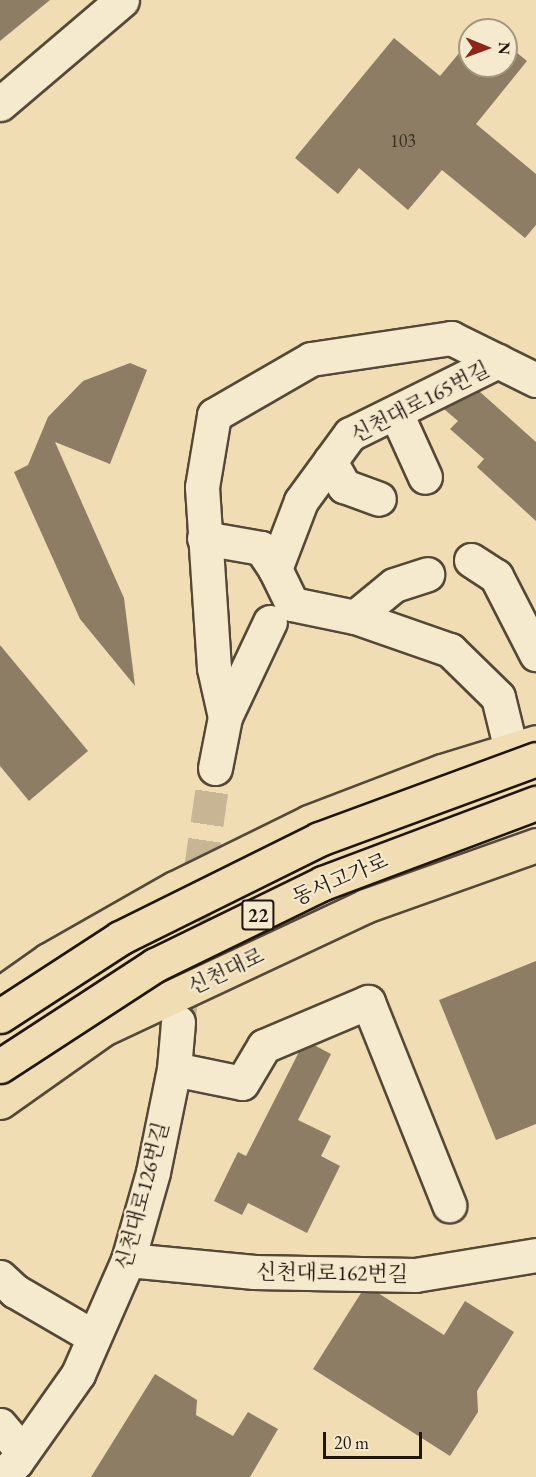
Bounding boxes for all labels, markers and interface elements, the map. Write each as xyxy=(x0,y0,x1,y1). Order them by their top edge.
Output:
north arrow xyxy=(458,18,518,78)
text: N xyxy=(494,42,515,55)
house number: 103 xyxy=(390,130,416,152)
street label: 신천대로165번길 xyxy=(347,356,493,448)
street label: 동서고가로 xyxy=(288,848,392,910)
road number: 22 xyxy=(240,898,276,932)
street label: 신천대로 xyxy=(184,942,268,1000)
street label: 신천대로126번길 xyxy=(110,1119,174,1273)
street label: 신천대로162번길 xyxy=(256,1259,408,1287)
scale bar xyxy=(326,1420,425,1458)
text: 20 m xyxy=(334,1431,369,1454)

